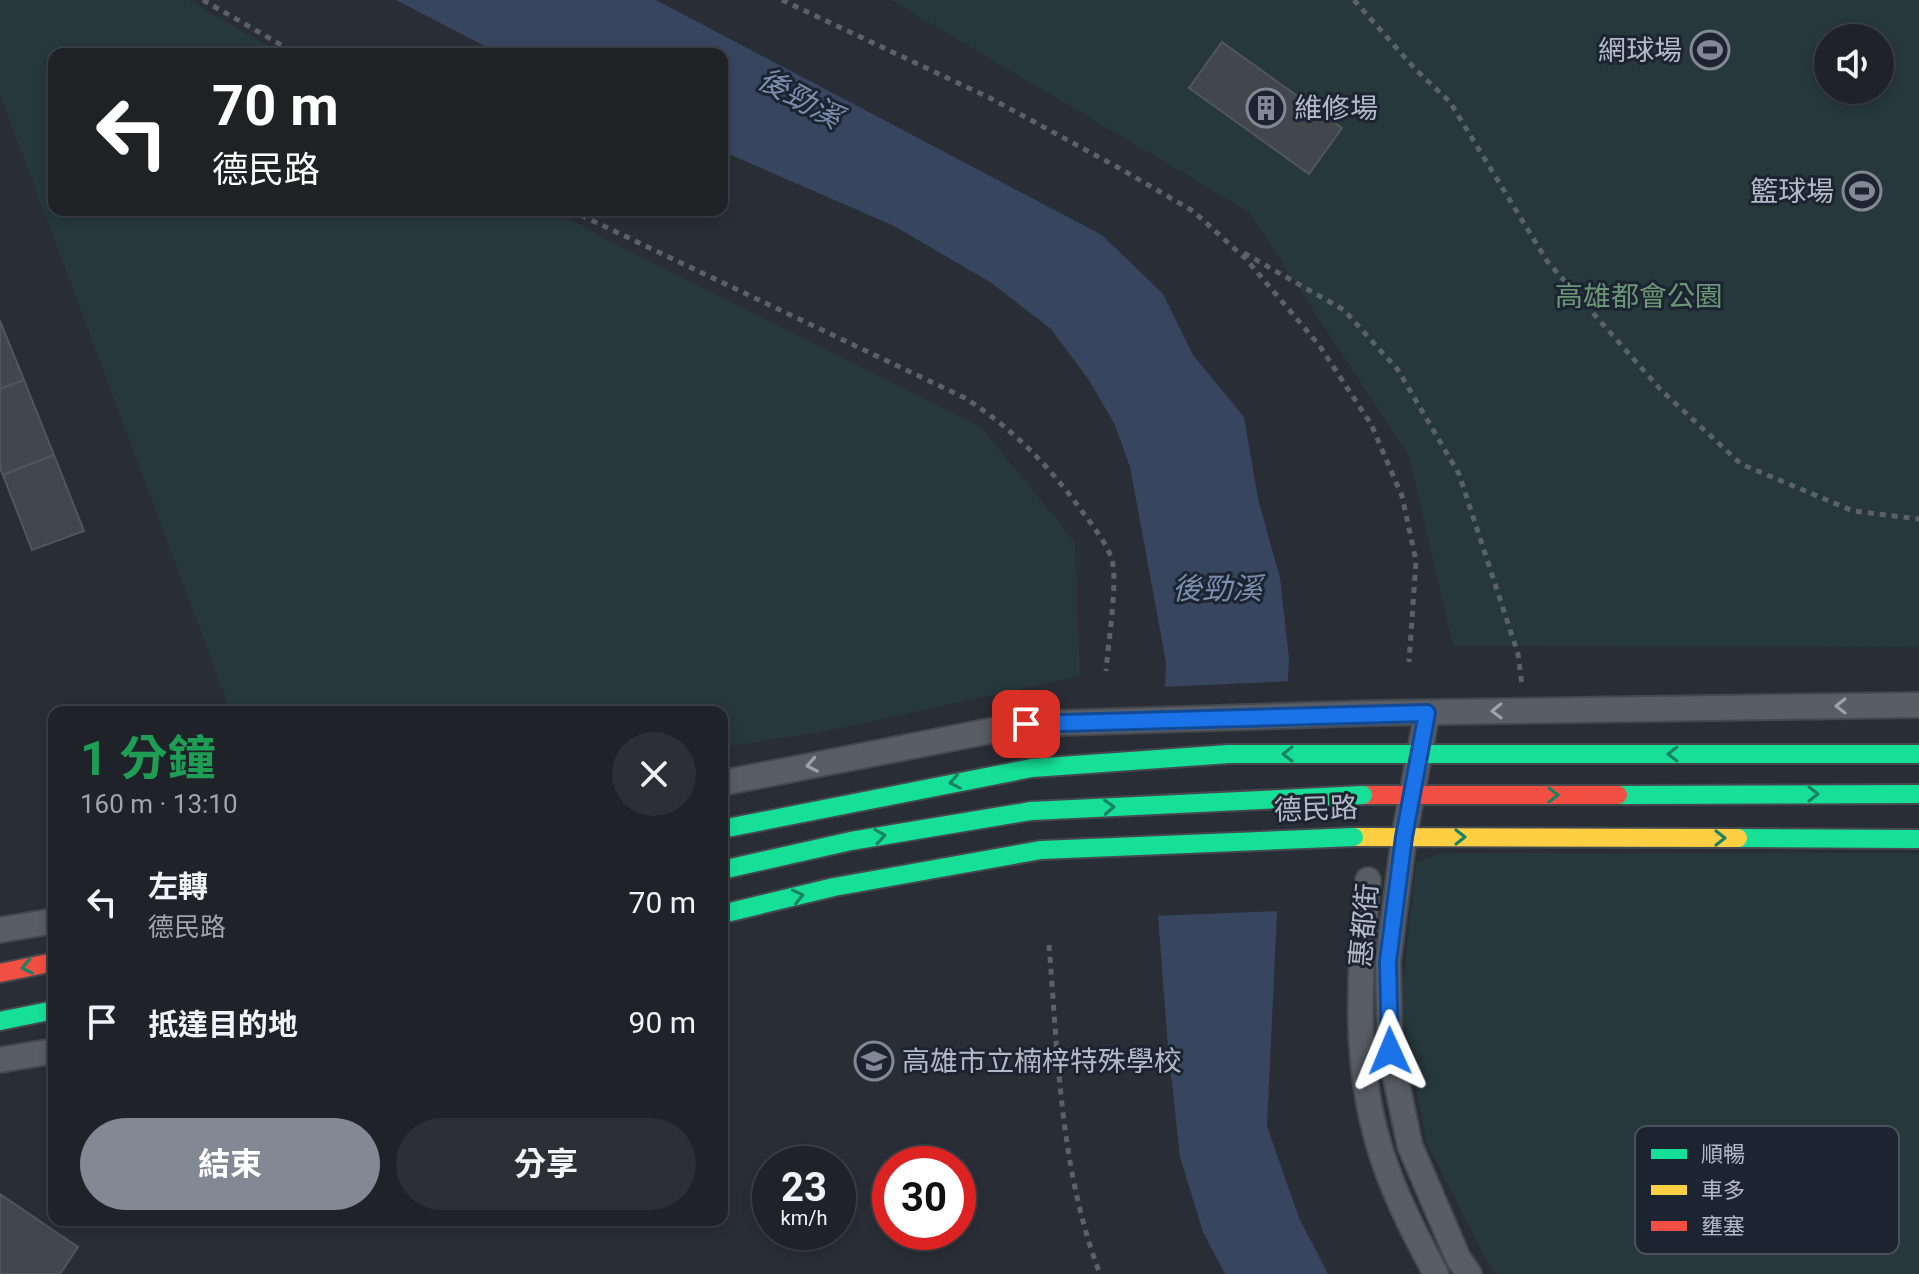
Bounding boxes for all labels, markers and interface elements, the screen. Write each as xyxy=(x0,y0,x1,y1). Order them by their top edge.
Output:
map controls xyxy=(1814,24,1894,104)
button: sound xyxy=(1814,24,1894,104)
sports icon: 網球場 xyxy=(1689,29,1731,71)
place label: 網球場 xyxy=(1598,34,1682,67)
water label: 後勁溪 xyxy=(752,61,851,137)
text: 70 m xyxy=(212,73,339,139)
icon: left xyxy=(80,80,184,184)
building icon: 維修場 xyxy=(1245,87,1287,129)
place label: 維修場 xyxy=(1294,92,1378,125)
text: 德民路 xyxy=(212,149,320,191)
sports icon: 籃球場 xyxy=(1841,170,1883,212)
place label: 籃球場 xyxy=(1750,175,1834,208)
park label: 高雄都會公園 xyxy=(1555,280,1723,313)
water label: 後勁溪 xyxy=(1172,571,1266,606)
pin xyxy=(992,690,1060,758)
one-way arrow xyxy=(1834,697,1847,715)
icon: arrive xyxy=(1004,702,1048,746)
one-way arrow xyxy=(1490,702,1503,720)
text: 1 分鐘 xyxy=(80,730,215,787)
button: close xyxy=(612,732,696,816)
one-way arrow xyxy=(1281,745,1294,763)
one-way arrow xyxy=(1666,745,1679,763)
one-way arrow xyxy=(805,756,819,773)
one-way arrow xyxy=(948,773,962,790)
one-way arrow xyxy=(1807,785,1820,803)
one-way arrow xyxy=(1547,786,1560,804)
text: 160 m · 13:10 xyxy=(80,789,238,819)
street label: 德民路 xyxy=(1273,791,1359,827)
one-way arrow xyxy=(1103,799,1116,816)
one-way arrow xyxy=(874,828,887,845)
one-way arrow xyxy=(1454,828,1467,846)
one-way arrow xyxy=(1714,829,1727,847)
text: 左轉 xyxy=(148,869,208,904)
icon: left xyxy=(80,880,124,924)
street label: 惠都街 xyxy=(1344,882,1384,968)
text: 70 m xyxy=(629,885,696,920)
one-way arrow xyxy=(790,888,804,905)
text: 德民路 xyxy=(148,912,226,942)
one-way arrow xyxy=(21,958,34,975)
icon: arrive xyxy=(80,1000,124,1044)
text: 90 m xyxy=(629,1005,696,1040)
text: 抵達目的地 xyxy=(148,1007,298,1042)
position arrow xyxy=(1348,1009,1432,1093)
school or university icon: 高雄市立楠梓特殊學校 xyxy=(853,1040,895,1082)
place label: 高雄市立楠梓特殊學校 xyxy=(902,1045,1182,1078)
button: 結束 xyxy=(80,1118,380,1210)
button: 分享 xyxy=(396,1118,696,1210)
legend xyxy=(1635,1126,1899,1254)
text: 順暢 xyxy=(1701,1142,1745,1167)
speed limit sign: 30 xyxy=(872,1146,976,1250)
text: 23 xyxy=(781,1164,827,1211)
text: 車多 xyxy=(1701,1178,1745,1203)
text: km/h xyxy=(781,1206,827,1230)
text: 壅塞 xyxy=(1701,1214,1745,1239)

